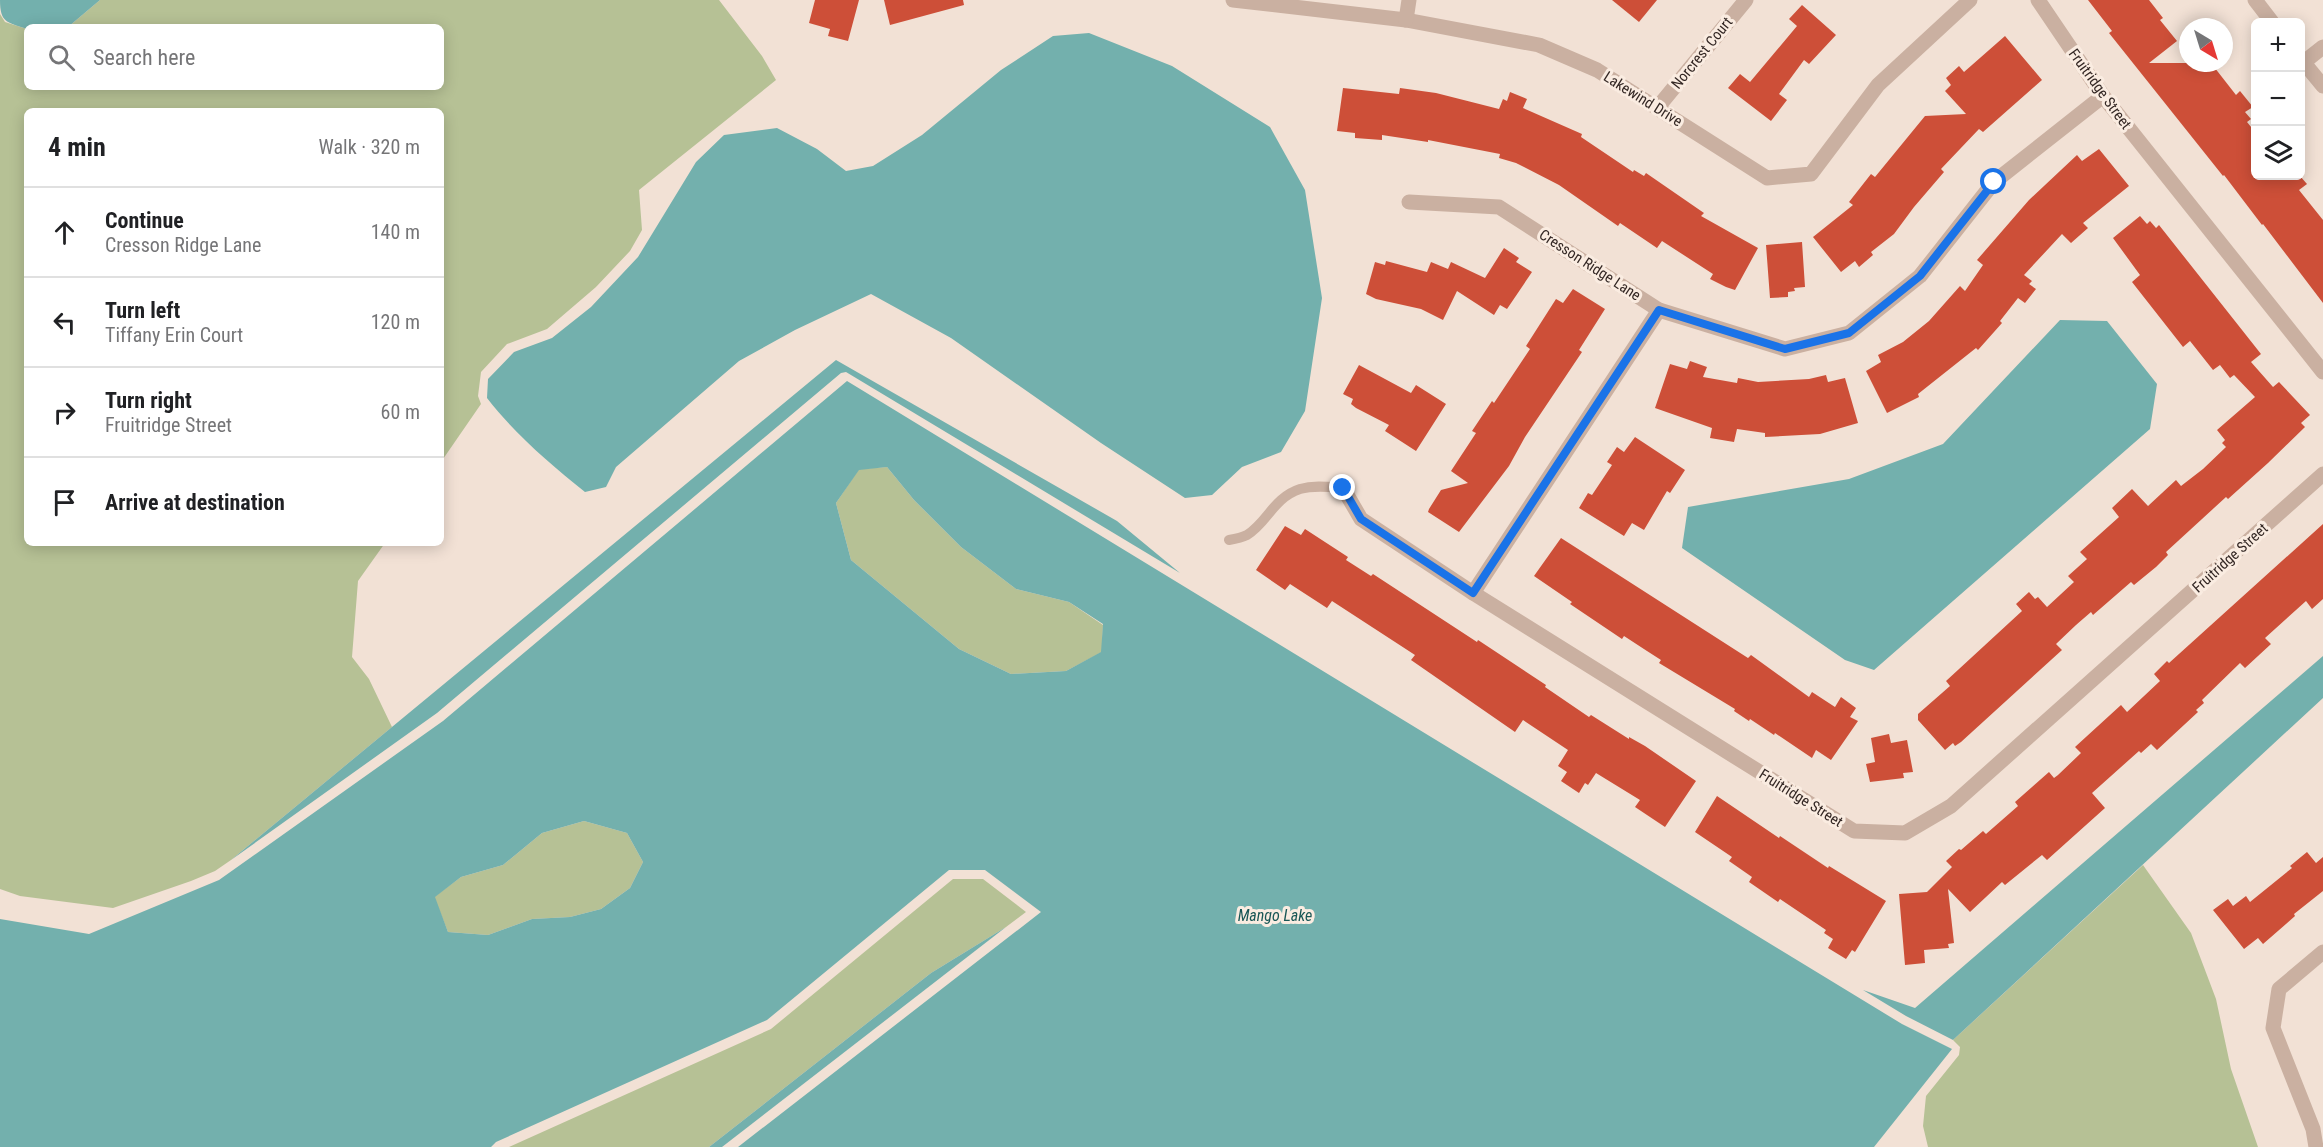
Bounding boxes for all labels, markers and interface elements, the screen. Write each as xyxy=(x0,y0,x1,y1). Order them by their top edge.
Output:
street label: Norcrest Court xyxy=(1668,14,1736,92)
north arrow xyxy=(2179,18,2233,72)
map controls xyxy=(2251,18,2305,180)
button: + xyxy=(2251,18,2305,72)
search box xyxy=(24,24,444,90)
icon: search xyxy=(45,41,78,74)
text: Search here xyxy=(93,45,195,70)
street label: Fruitridge Street xyxy=(2065,45,2135,133)
street label: Lakewind Drive xyxy=(1600,68,1686,130)
button: − xyxy=(2251,72,2305,126)
button: layers xyxy=(2251,126,2305,180)
text: 4 min xyxy=(48,132,106,162)
text: Walk · 320 m xyxy=(319,135,420,159)
route start xyxy=(1980,168,2006,194)
text: Continue xyxy=(105,208,184,233)
icon: ahead xyxy=(48,216,81,249)
text: 140 m xyxy=(371,220,420,244)
street label: Cresson Ridge Lane xyxy=(1536,226,1644,304)
text: Cresson Ridge Lane xyxy=(105,233,261,257)
text: Turn left xyxy=(105,298,180,323)
icon: left xyxy=(48,306,81,339)
text: 120 m xyxy=(371,310,420,334)
text: Tiffany Erin Court xyxy=(105,323,243,347)
text: Turn right xyxy=(105,388,192,413)
icon: right xyxy=(48,396,81,429)
text: 60 m xyxy=(381,400,420,424)
text: Fruitridge Street xyxy=(105,413,232,437)
route end xyxy=(1329,474,1355,500)
icon: arrive xyxy=(48,486,81,519)
text: Arrive at destination xyxy=(105,490,285,515)
street label: Fruitridge Street xyxy=(2189,519,2271,597)
street label: Fruitridge Street xyxy=(1756,765,1846,831)
water label: Mango Lake xyxy=(1238,906,1312,925)

